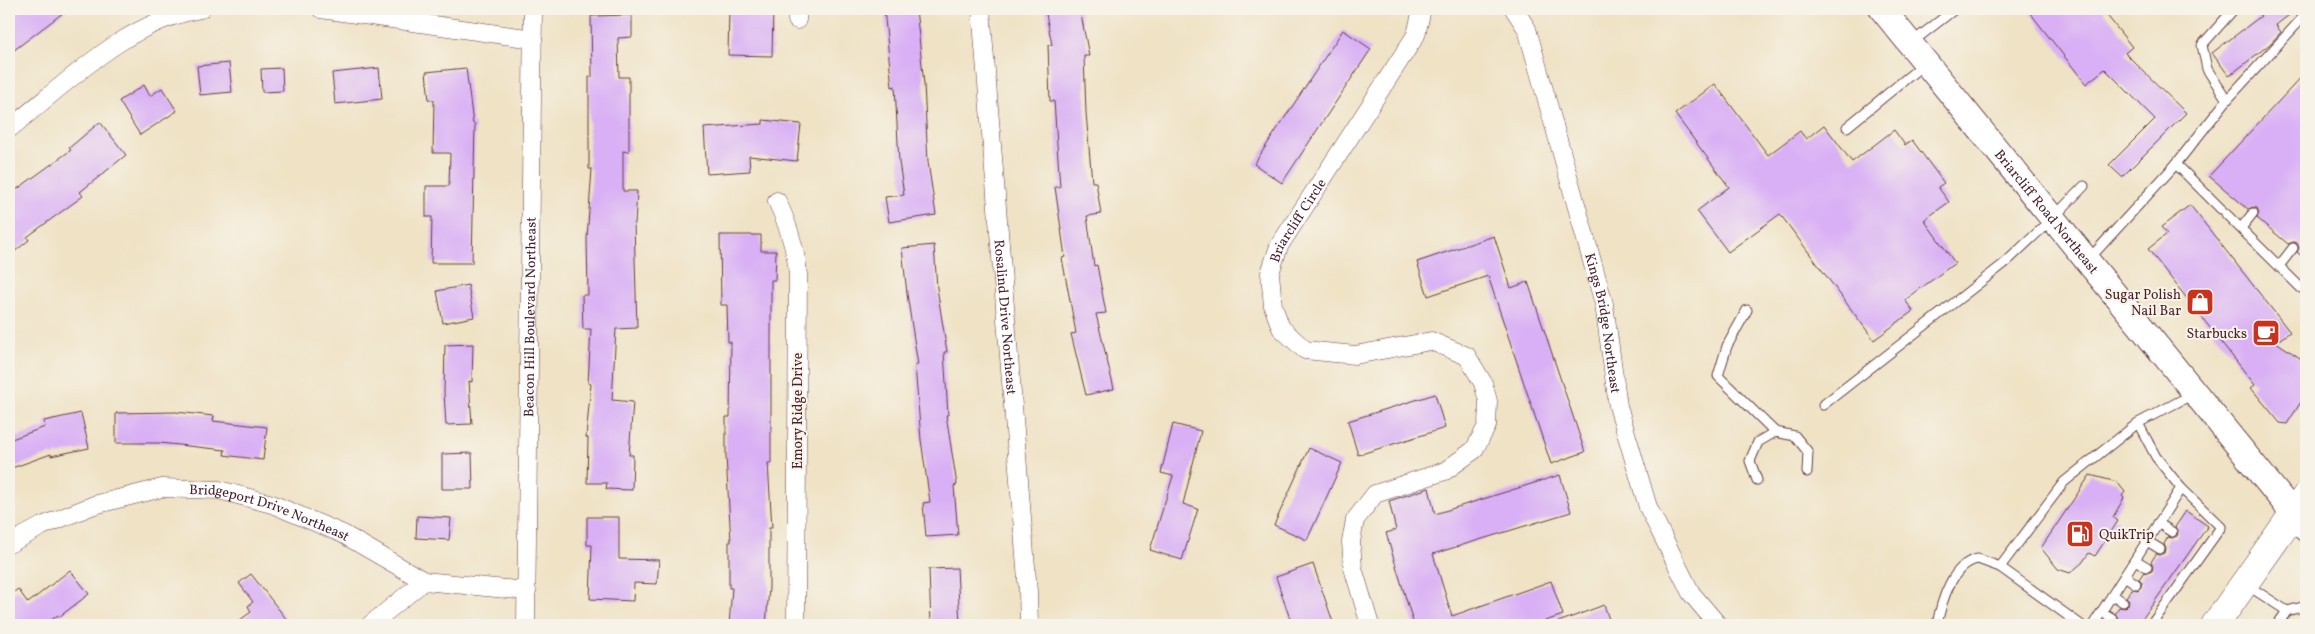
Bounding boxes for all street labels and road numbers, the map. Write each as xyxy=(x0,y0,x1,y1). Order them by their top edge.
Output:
street label: Briarcliff Road Northeast xyxy=(1989,146,2102,279)
street label: Briarcliff Circle xyxy=(1266,175,1331,265)
street label: Beacon Hill Boulevard Northeast xyxy=(520,217,542,417)
street label: Rosalind Drive Northeast xyxy=(989,239,1020,396)
street label: Kings Bridge Northeast xyxy=(1579,251,1624,395)
street label: Emory Ridge Drive xyxy=(789,352,808,469)
street label: Bridgeport Drive Northeast xyxy=(189,481,353,547)

